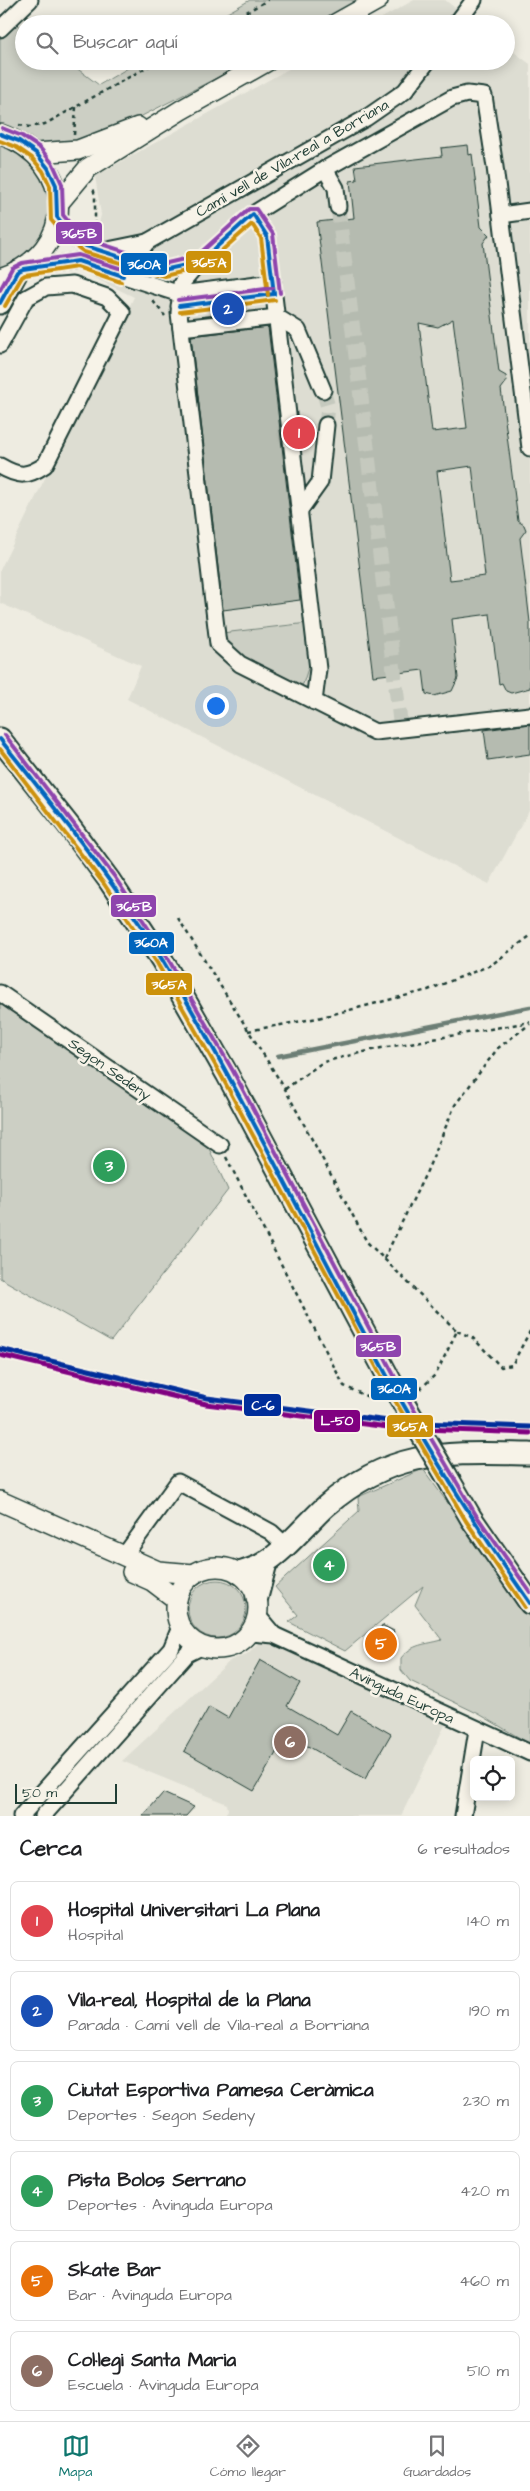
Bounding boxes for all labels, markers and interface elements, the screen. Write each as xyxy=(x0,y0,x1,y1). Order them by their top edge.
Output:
search box xyxy=(15,15,515,70)
icon: search xyxy=(33,29,61,57)
text: Buscar aquí xyxy=(73,29,177,56)
street label: Camí vell de Vila-real a Borriana xyxy=(192,94,393,222)
line badge: 365B xyxy=(55,221,103,245)
text: 365B xyxy=(60,224,97,244)
line badge: 365A xyxy=(185,250,232,274)
line badge: 360A xyxy=(120,252,168,276)
text: 365A xyxy=(191,253,227,273)
text: 360A xyxy=(126,255,162,275)
pin: 2 xyxy=(212,290,244,328)
pin: 1 xyxy=(283,414,315,452)
your location xyxy=(203,693,229,719)
line badge: 365B xyxy=(110,894,157,918)
text: 365B xyxy=(115,897,152,917)
line badge: 360A xyxy=(128,931,175,955)
text: 360A xyxy=(133,933,169,953)
line badge: 365A xyxy=(145,972,193,996)
text: 365A xyxy=(151,975,187,995)
street label: Segon Sedeny xyxy=(63,1033,155,1107)
pin: 3 xyxy=(93,1147,125,1185)
line badge: 365B xyxy=(355,1334,402,1358)
text: 365B xyxy=(359,1337,396,1357)
line badge: 360A xyxy=(370,1377,418,1401)
text: 360A xyxy=(376,1379,412,1399)
line badge: C-6 xyxy=(243,1393,282,1417)
text: C-6 xyxy=(251,1396,275,1416)
line badge: L-50 xyxy=(313,1409,361,1433)
text: L-50 xyxy=(321,1411,354,1431)
line badge: 365A xyxy=(386,1414,434,1438)
text: 365A xyxy=(392,1417,428,1437)
pin: 4 xyxy=(313,1546,345,1584)
pin: 5 xyxy=(365,1625,397,1663)
street label: Avinguda Europa xyxy=(346,1662,458,1730)
pin: 6 xyxy=(274,1723,306,1761)
map controls xyxy=(470,1756,515,1801)
button: locate xyxy=(470,1756,515,1801)
scale bar xyxy=(15,1781,118,1804)
text: 50 m xyxy=(22,1783,57,1803)
text: Cerca xyxy=(20,1834,82,1863)
text: 6 resultados xyxy=(418,1838,510,1860)
text: Hospital Universitari La Plana xyxy=(68,1897,320,1924)
text: 1 xyxy=(36,1910,38,1932)
text: 140 m xyxy=(467,1910,509,1932)
text: Hospital xyxy=(68,1924,123,1946)
text: Vila-real, Hospital de la Plana xyxy=(68,1987,311,2014)
text: 2 xyxy=(32,2000,42,2022)
text: 190 m xyxy=(469,2000,509,2022)
text: Parada · Camí vell de Vila-real a Borriana xyxy=(68,2014,369,2036)
text: Ciutat Esportiva Pamesa Ceràmica xyxy=(68,2077,374,2104)
text: 3 xyxy=(33,2090,41,2112)
text: 230 m xyxy=(463,2090,509,2112)
text: Deportes · Segon Sedeny xyxy=(68,2104,255,2126)
text: Pista Bolos Serrano xyxy=(68,2167,246,2194)
text: 4 xyxy=(32,2180,42,2202)
text: 420 m xyxy=(460,2180,509,2202)
text: Deportes · Avinguda Europa xyxy=(68,2194,273,2216)
text: Skate Bar xyxy=(68,2257,161,2284)
text: 5 xyxy=(31,2270,43,2292)
text: 460 m xyxy=(459,2270,509,2292)
text: Bar · Avinguda Europa xyxy=(68,2284,232,2306)
text: Col·legi Santa Maria xyxy=(68,2347,236,2374)
text: 6 xyxy=(32,2360,42,2382)
text: 510 m xyxy=(467,2360,509,2382)
text: Escuela · Avinguda Europa xyxy=(68,2374,259,2396)
tab: Mapa xyxy=(59,2432,92,2482)
tab: Cómo llegar xyxy=(210,2432,286,2482)
tab: Guardados xyxy=(403,2432,471,2482)

